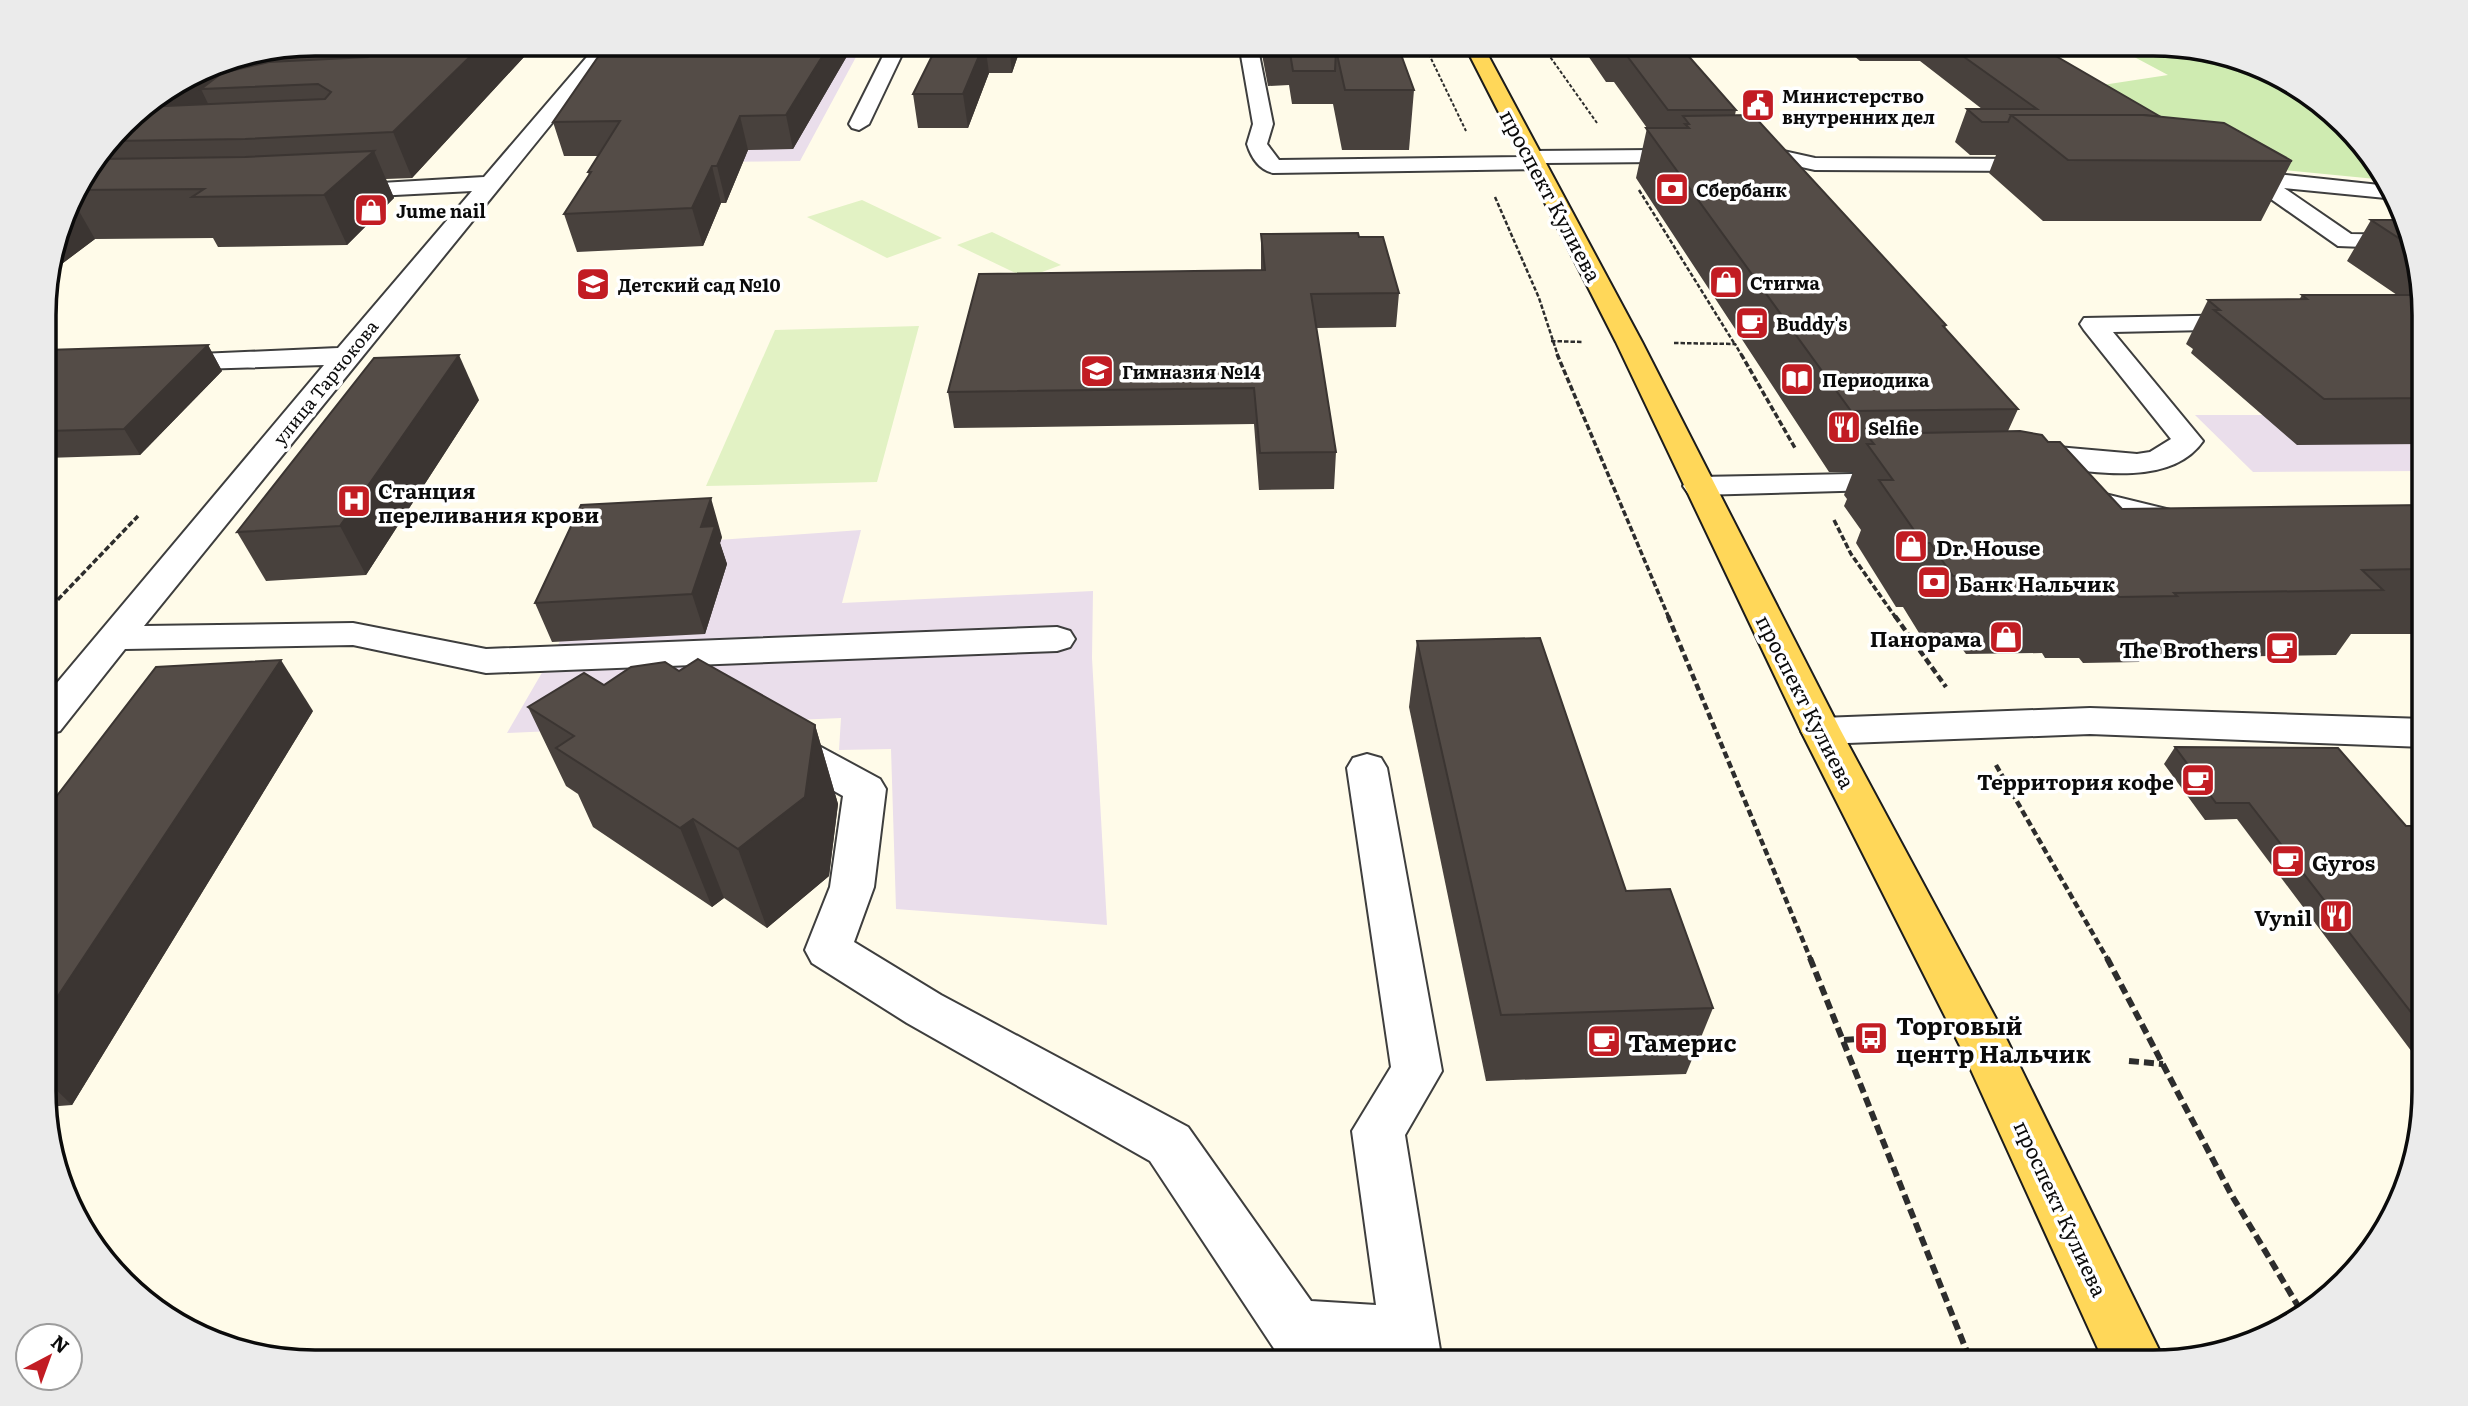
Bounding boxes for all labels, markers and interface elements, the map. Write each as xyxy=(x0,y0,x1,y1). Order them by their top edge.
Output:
place label: Министерство внутренних дел xyxy=(1782,82,1935,130)
public building icon: Министерство внутренних дел xyxy=(1739,86,1777,124)
street label: проспект Кулиева xyxy=(1493,103,1611,287)
bank icon: Сбербанк xyxy=(1653,170,1691,208)
place label: Сбербанк xyxy=(1696,176,1787,203)
shop icon: Jume nail xyxy=(352,191,390,229)
place label: Jume nail xyxy=(396,197,486,224)
shop icon: Стигма xyxy=(1707,263,1745,301)
school or university icon: Детский сад №10 xyxy=(574,265,612,303)
place label: Стигма xyxy=(1750,269,1821,296)
place label: Детский сад №10 xyxy=(618,271,781,298)
cafe icon: Buddy's xyxy=(1733,304,1771,342)
place label: Buddy's xyxy=(1776,310,1847,337)
street label: улица Тарчокова xyxy=(266,313,384,450)
school or university icon: Гимназия №14 xyxy=(1078,352,1116,390)
place label: Гимназия №14 xyxy=(1122,358,1261,385)
library icon: Периодика xyxy=(1778,360,1816,398)
place label: Периодика xyxy=(1822,366,1930,393)
restaurant icon: Selfie xyxy=(1825,408,1863,446)
place label: Selfie xyxy=(1868,414,1919,441)
place label: Станция переливания крови xyxy=(378,474,599,529)
hospital icon: Станция переливания крови xyxy=(335,482,373,520)
shop icon: Dr. House xyxy=(1892,527,1930,565)
place label: Dr. House xyxy=(1936,531,2041,562)
bank icon: Банк Нальчик xyxy=(1915,563,1953,601)
place label: Банк Нальчик xyxy=(1958,567,2116,598)
street label: проспект Кулиева xyxy=(1750,609,1865,794)
shop icon: Панорама xyxy=(1987,618,2025,656)
place label: Панорама xyxy=(1870,622,1983,653)
cafe icon: The Brothers xyxy=(2263,629,2301,667)
place label: The Brothers xyxy=(2120,633,2258,664)
cafe icon: Территория кофе xyxy=(2179,761,2217,799)
place label: Территория кофе xyxy=(1977,765,2174,796)
cafe icon: Gyros xyxy=(2269,842,2307,880)
place label: Gyros xyxy=(2312,846,2375,877)
restaurant icon: Vynil xyxy=(2317,897,2355,935)
place label: Vynil xyxy=(2254,901,2312,932)
place label: Торговый центр Нальчик xyxy=(1896,1007,2092,1070)
bus stop icon: Торговый центр Нальчик xyxy=(1852,1019,1890,1057)
cafe icon: Тамерис xyxy=(1585,1022,1623,1060)
place label: Тамерис xyxy=(1628,1024,1736,1059)
street label: проспект Кулиева xyxy=(2007,1115,2117,1302)
north arrow xyxy=(14,1322,84,1392)
text: N xyxy=(46,1328,76,1359)

